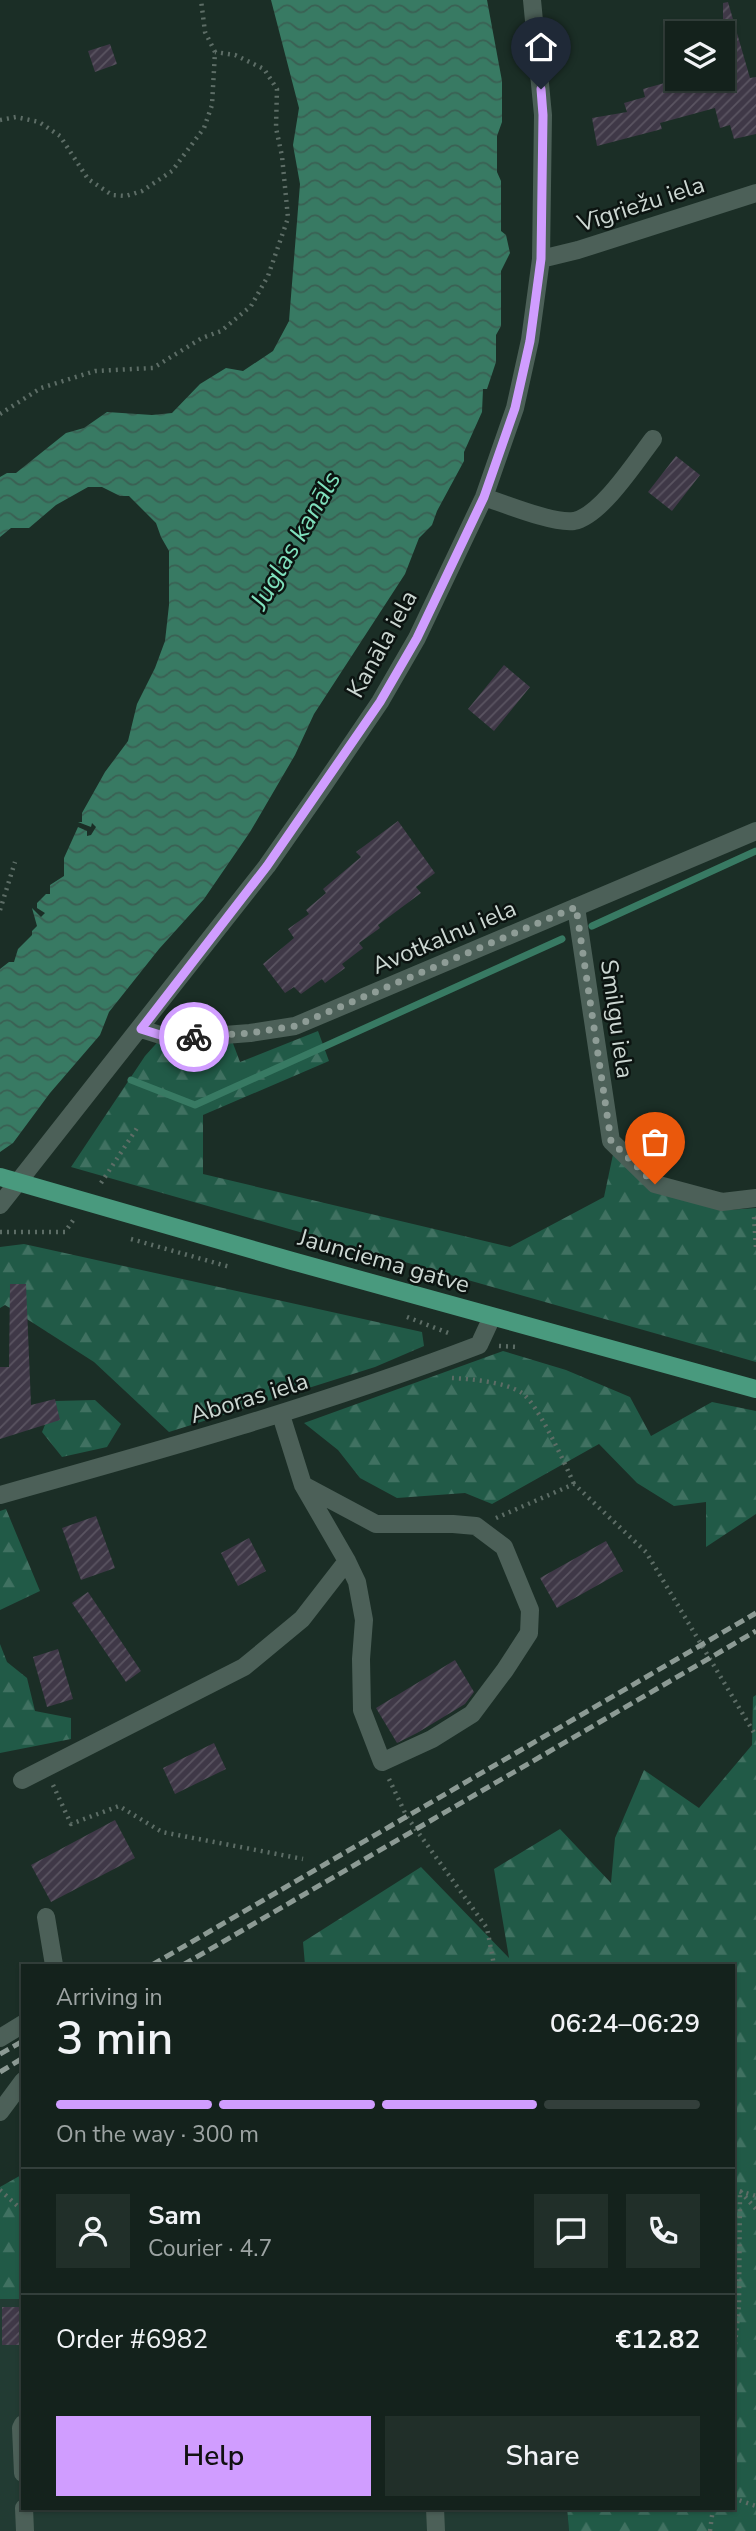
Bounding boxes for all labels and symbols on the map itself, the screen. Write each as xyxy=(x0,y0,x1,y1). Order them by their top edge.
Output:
pin xyxy=(511,17,571,89)
street label: Vīgriežu iela xyxy=(572,168,709,240)
water label: Juglas kanāls xyxy=(241,465,349,617)
street label: Kanāla iela xyxy=(339,585,425,703)
street label: Avotkalnu iela xyxy=(367,892,521,982)
street label: Smilgu iela xyxy=(593,957,641,1081)
courier xyxy=(159,1002,229,1072)
pin xyxy=(625,1112,685,1184)
street label: Jaunciema gatve xyxy=(294,1221,473,1301)
street label: Aboras iela xyxy=(186,1365,312,1431)

